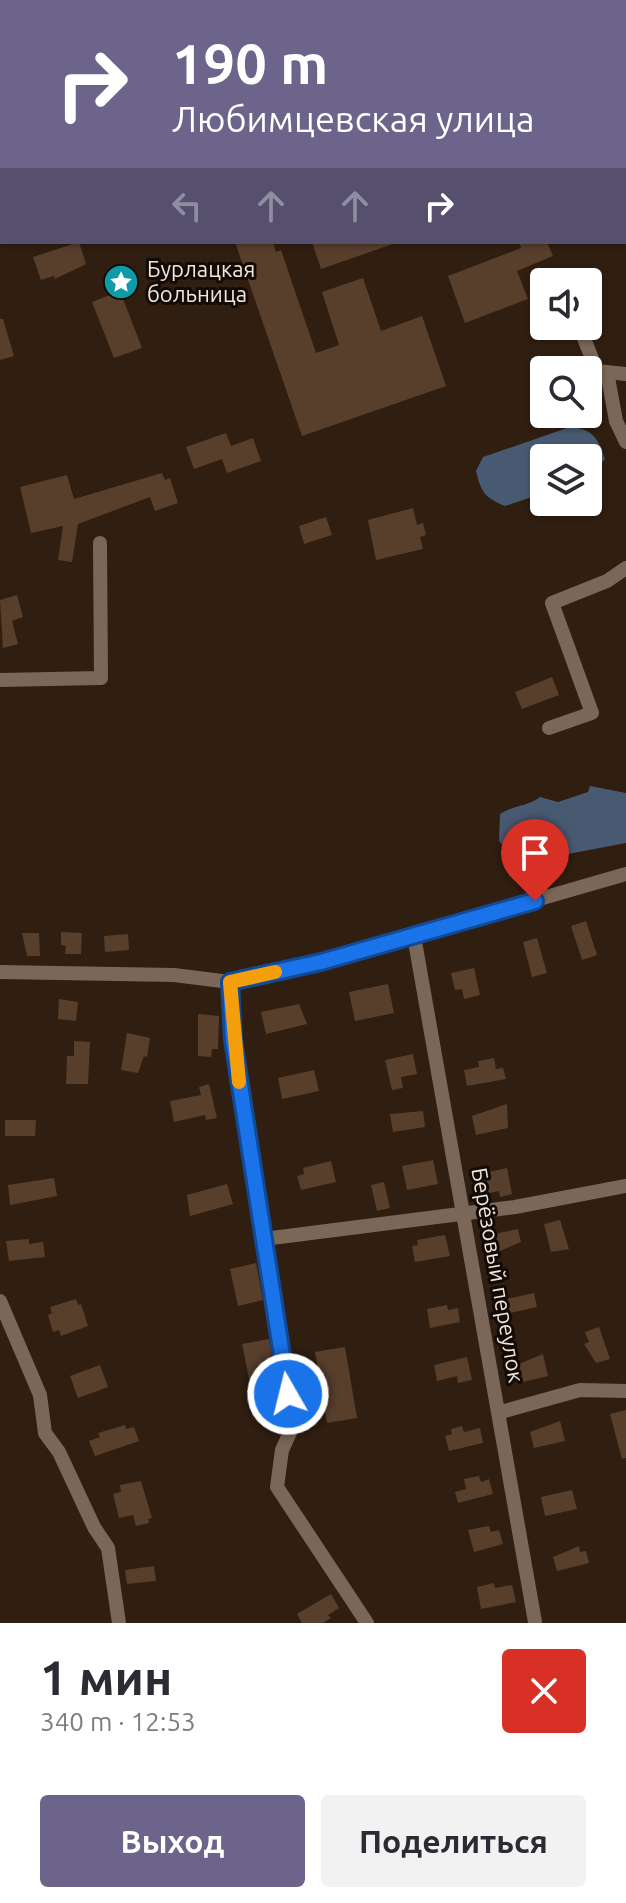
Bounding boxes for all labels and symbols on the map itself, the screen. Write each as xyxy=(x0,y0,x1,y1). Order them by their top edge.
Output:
place label: Бурлацкая больница xyxy=(147,256,255,306)
place icon: Бурлацкая больница xyxy=(102,263,140,301)
pin xyxy=(501,819,569,901)
street label: Берёзовый переулок xyxy=(467,1166,530,1384)
position arrow xyxy=(246,1352,330,1436)

